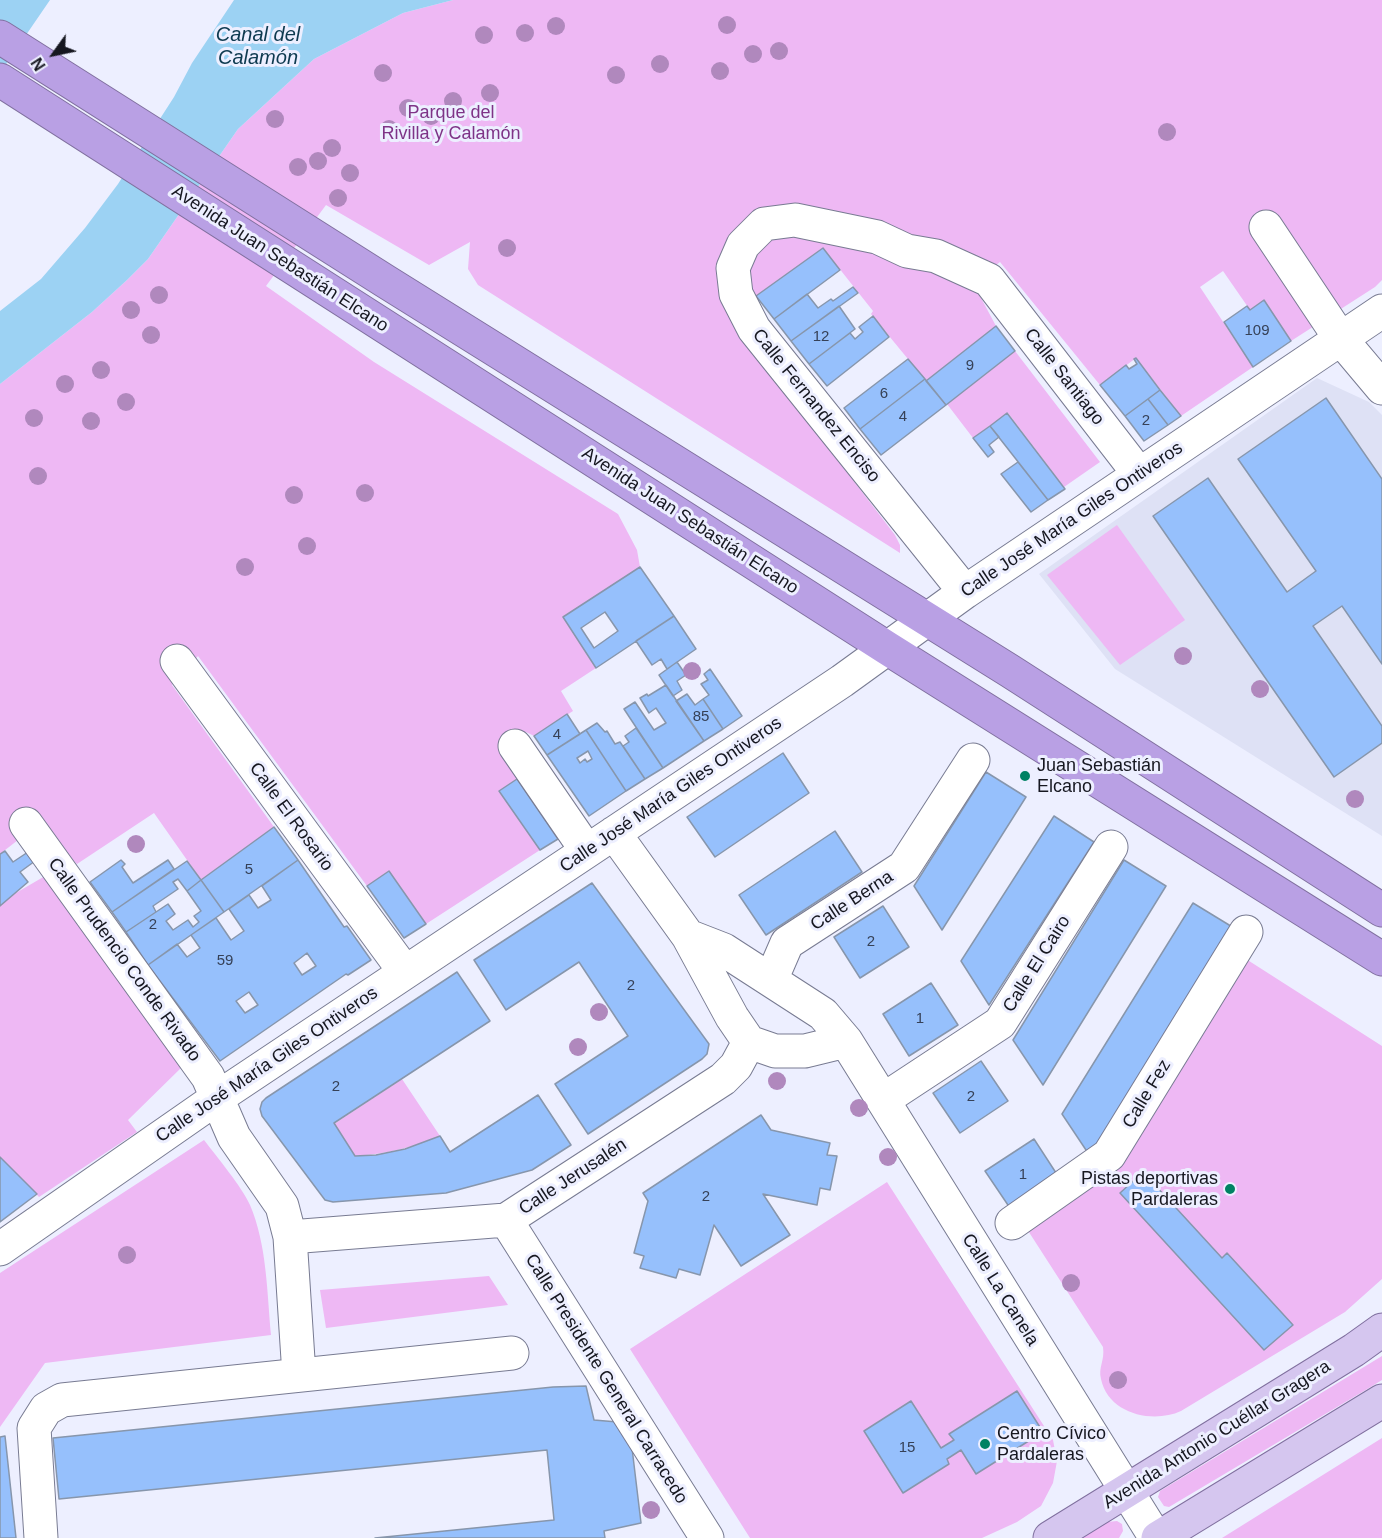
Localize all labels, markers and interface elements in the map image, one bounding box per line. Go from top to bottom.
water label: Canal del Calamón [216,23,300,70]
north arrow [24,24,84,84]
text: N [28,55,49,74]
park label: Parque del Rivilla y Calamón [381,102,521,144]
street label: Avenida Juan Sebastián Elcano [168,181,392,337]
house number: 109 [1244,322,1270,340]
street label: Calle Santiago [1019,324,1109,430]
street label: Calle Fernandez Enciso [747,325,885,487]
house number: 12 [813,328,829,346]
house number: 9 [966,357,974,375]
house number: 6 [880,385,888,403]
house number: 4 [899,408,907,426]
house number: 2 [1142,412,1150,430]
street label: Calle José María Giles Ontiveros [957,437,1187,603]
street label: Avenida Juan Sebastián Elcano [578,443,802,599]
house number: 85 [693,708,709,726]
street label: Calle José María Giles Ontiveros [556,712,786,878]
house number: 4 [553,726,561,744]
place label: Juan Sebastián Elcano [1037,755,1161,798]
street label: Calle El Rosario [244,758,338,876]
marker: Juan Sebastián Elcano [1018,769,1032,783]
street label: Calle Prudencio Conde Rivado [43,854,205,1066]
house number: 5 [245,861,253,879]
street label: Calle Berna [807,866,897,936]
street label: Calle El Cairo [999,912,1075,1016]
house number: 2 [149,916,157,934]
house number: 2 [867,933,875,951]
house number: 59 [217,952,233,970]
house number: 2 [627,977,635,995]
street label: Calle José María Giles Ontiveros [152,982,382,1148]
house number: 1 [916,1010,924,1028]
street label: Calle Fez [1118,1056,1176,1132]
house number: 2 [332,1078,340,1096]
house number: 2 [967,1088,975,1106]
street label: Calle Jerusalén [515,1134,631,1220]
house number: 1 [1019,1166,1027,1184]
place label: Pistas deportivas Pardaleras [1081,1168,1218,1210]
marker: Pistas deportivas Pardaleras [1223,1182,1237,1196]
house number: 2 [702,1188,710,1206]
street label: Calle La Canela [957,1230,1043,1350]
street label: Calle Presidente General Carracedo [520,1250,692,1508]
street label: Avenida Antonio Cuéllar Gragera [1099,1356,1335,1514]
place label: Centro Cívico Pardaleras [997,1423,1106,1466]
marker: Centro Cívico Pardaleras [978,1437,992,1451]
house number: 15 [899,1439,915,1457]

